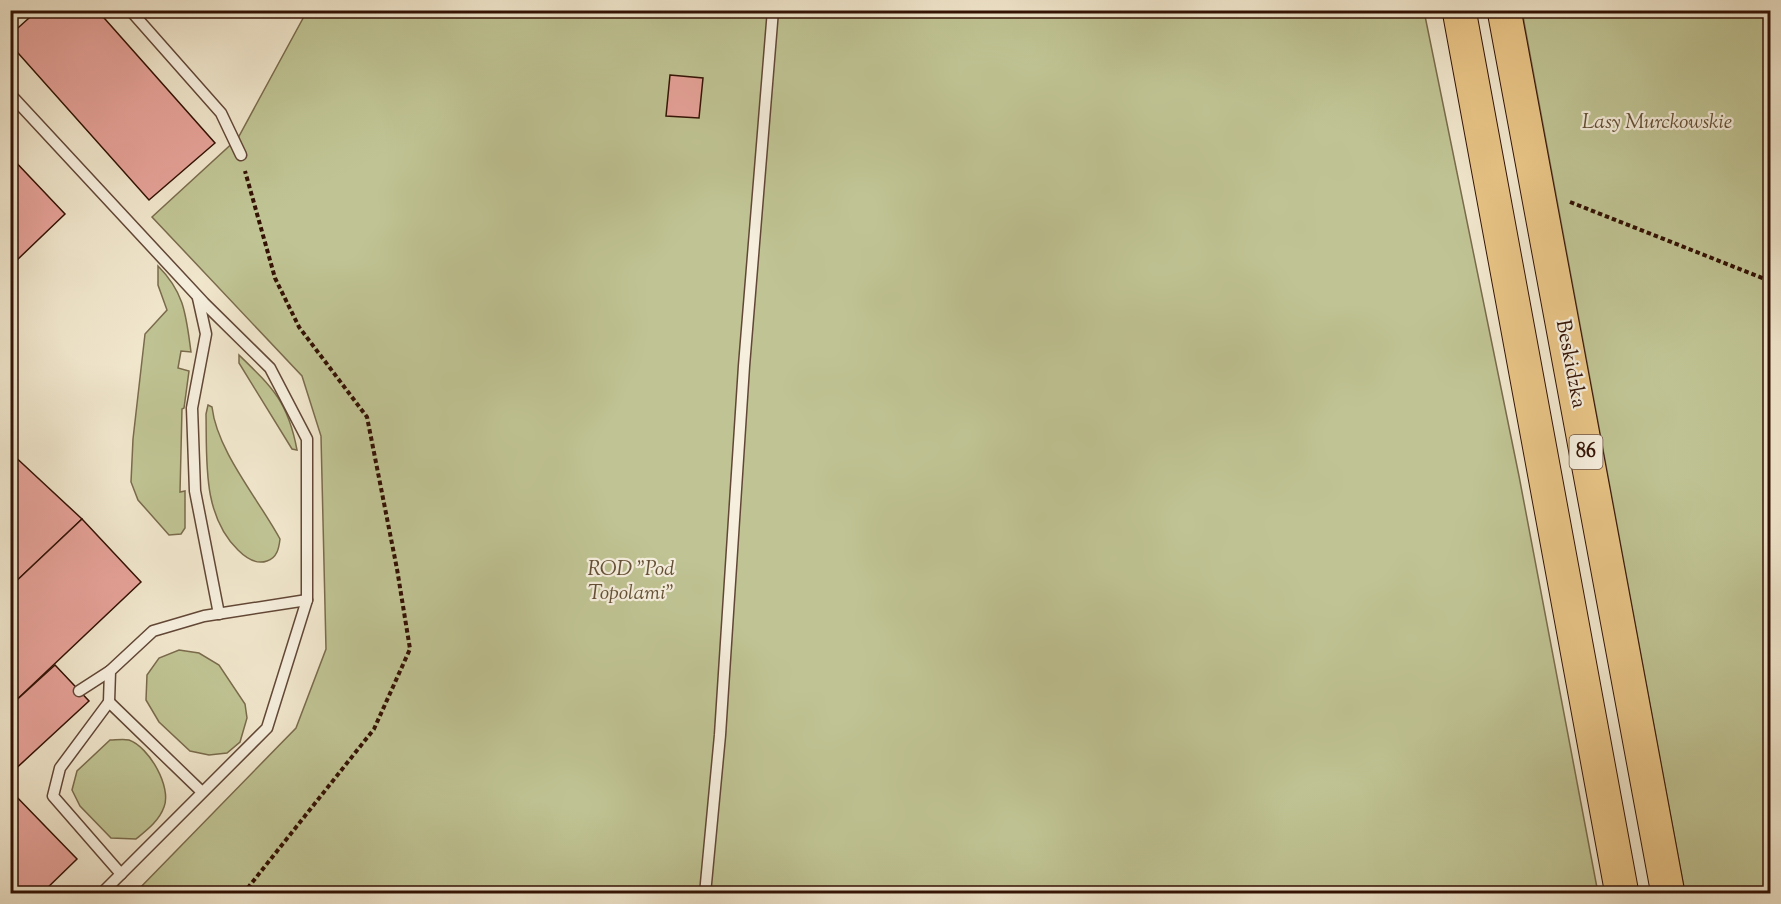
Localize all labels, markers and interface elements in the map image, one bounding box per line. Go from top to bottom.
park label: Lasy Murckowskie [1582,108,1732,138]
street label: Beskidzka [1547,317,1593,411]
road number: 86 [1570,435,1602,469]
park label: ROD "Pod Topolami" [587,555,675,609]

